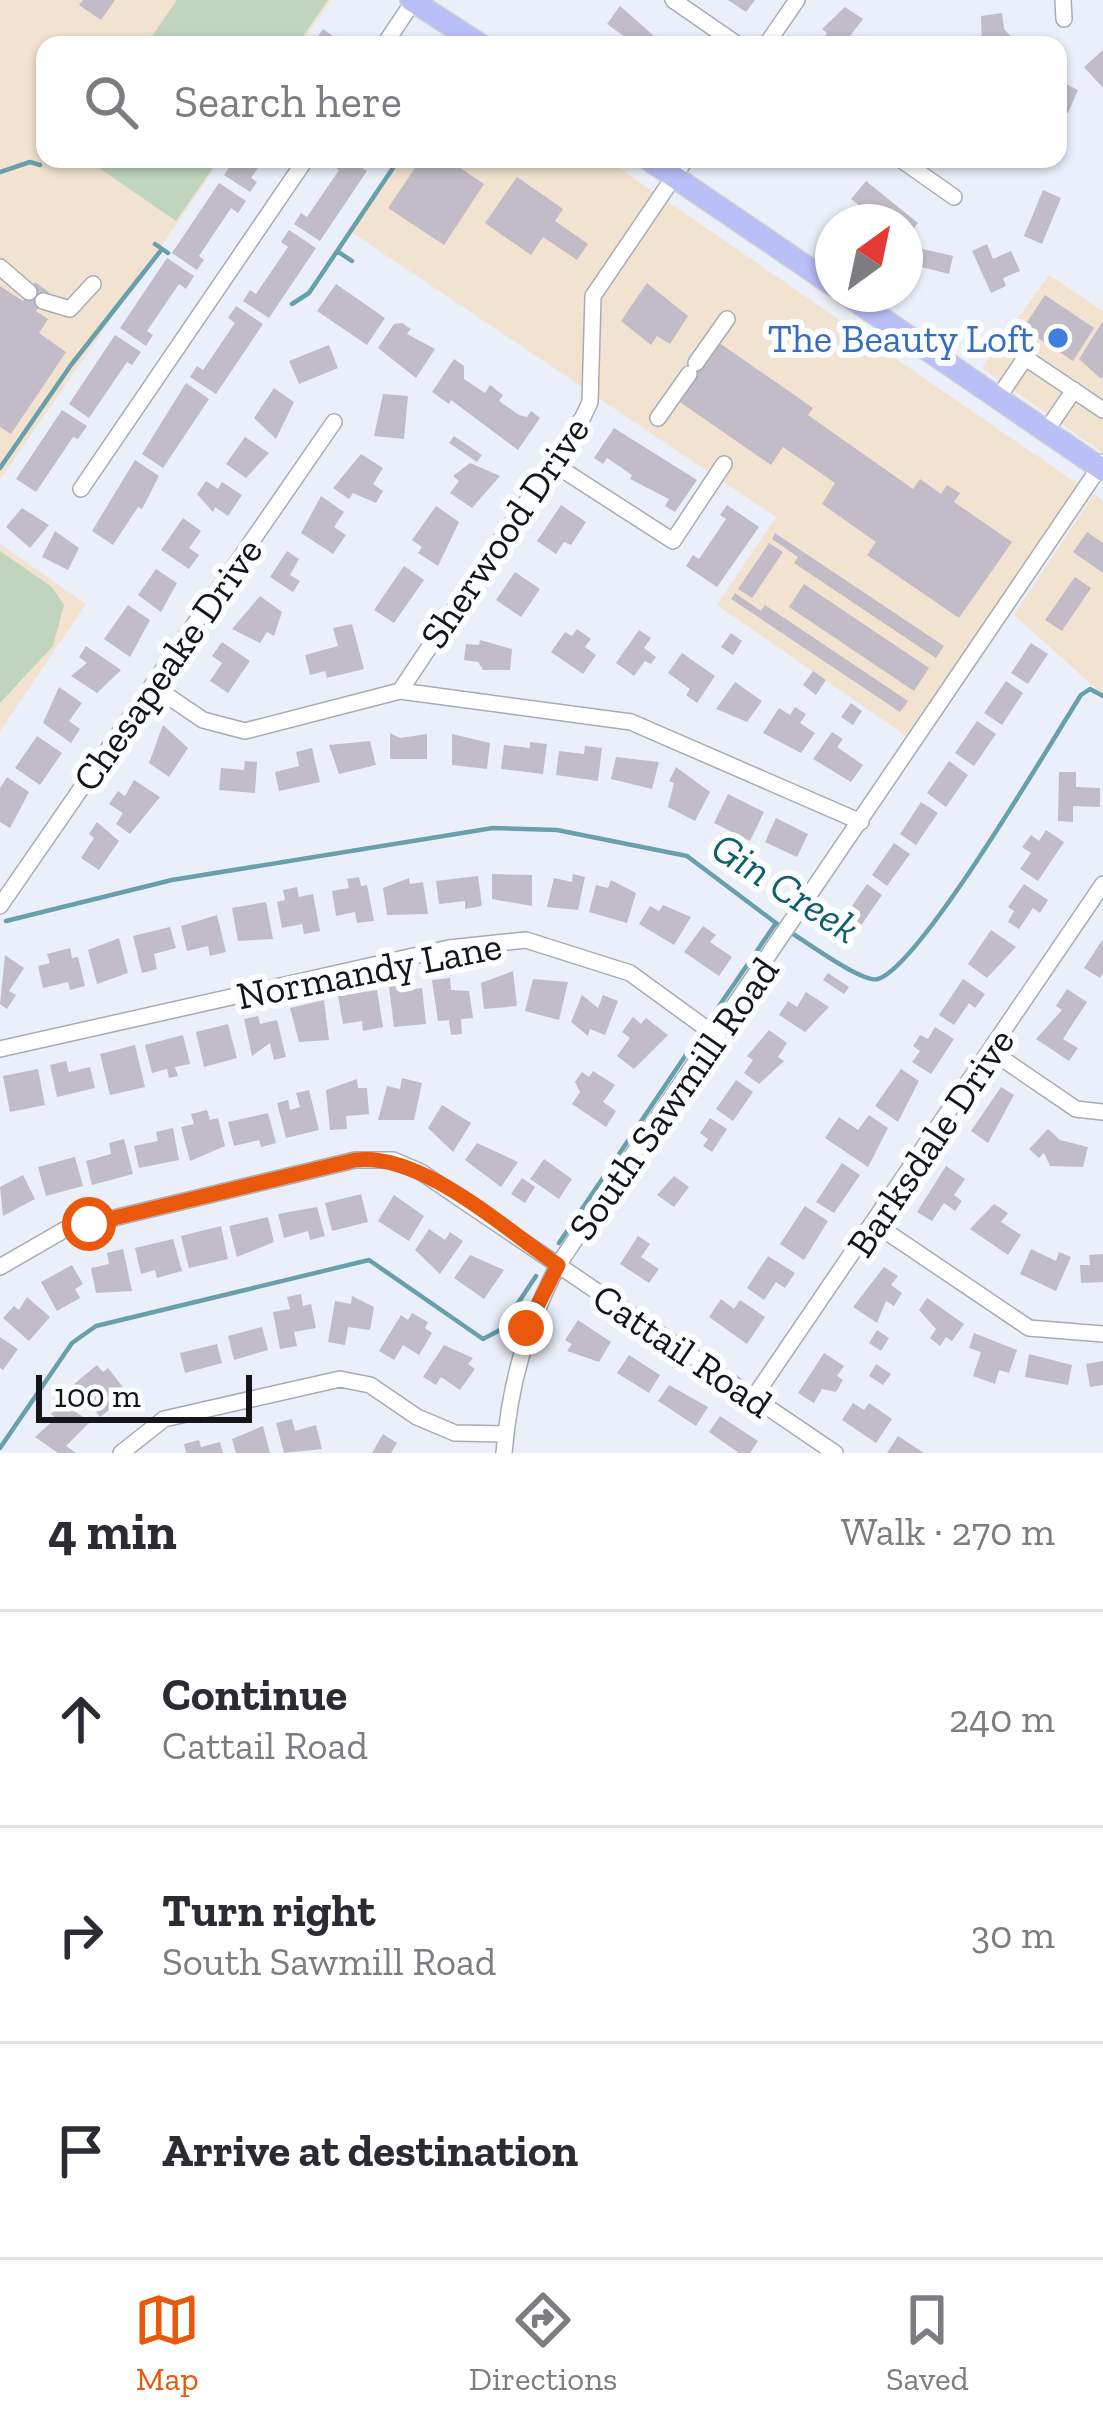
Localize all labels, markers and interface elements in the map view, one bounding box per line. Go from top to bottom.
search box [36,36,1067,168]
icon: search [78,69,144,135]
text: Search here [174,75,402,129]
north arrow [815,204,923,312]
place label: The Beauty Loft [768,315,1035,362]
marker: The Beauty Loft [1045,325,1071,351]
street label: Sherwood Drive [410,408,599,657]
street label: Chesapeake Drive [63,529,272,800]
water label: Gin Creek [702,821,869,954]
street label: Normandy Lane [233,922,506,1019]
street label: South Sawmill Road [558,948,789,1249]
street label: Barksdale Drive [837,1019,1024,1265]
route start [62,1197,116,1251]
street label: Cattail Road [584,1273,781,1427]
route end [499,1301,553,1355]
scale bar [36,1369,252,1422]
text: 100 m [54,1376,141,1415]
text: 4 min [48,1501,177,1562]
text: Walk · 270 m [841,1508,1055,1555]
text: Continue [162,1668,347,1722]
icon: ahead [48,1686,114,1752]
text: 240 m [949,1695,1055,1742]
text: Cattail Road [162,1722,368,1769]
text: Turn right [162,1884,375,1938]
icon: right [48,1902,114,1968]
text: 30 m [971,1911,1055,1958]
text: South Sawmill Road [162,1938,496,1985]
icon: arrive [48,2118,114,2184]
text: Arrive at destination [162,2124,578,2178]
tab: Map [134,2287,200,2398]
tab: Directions [469,2287,618,2398]
tab: Saved [886,2287,969,2398]

